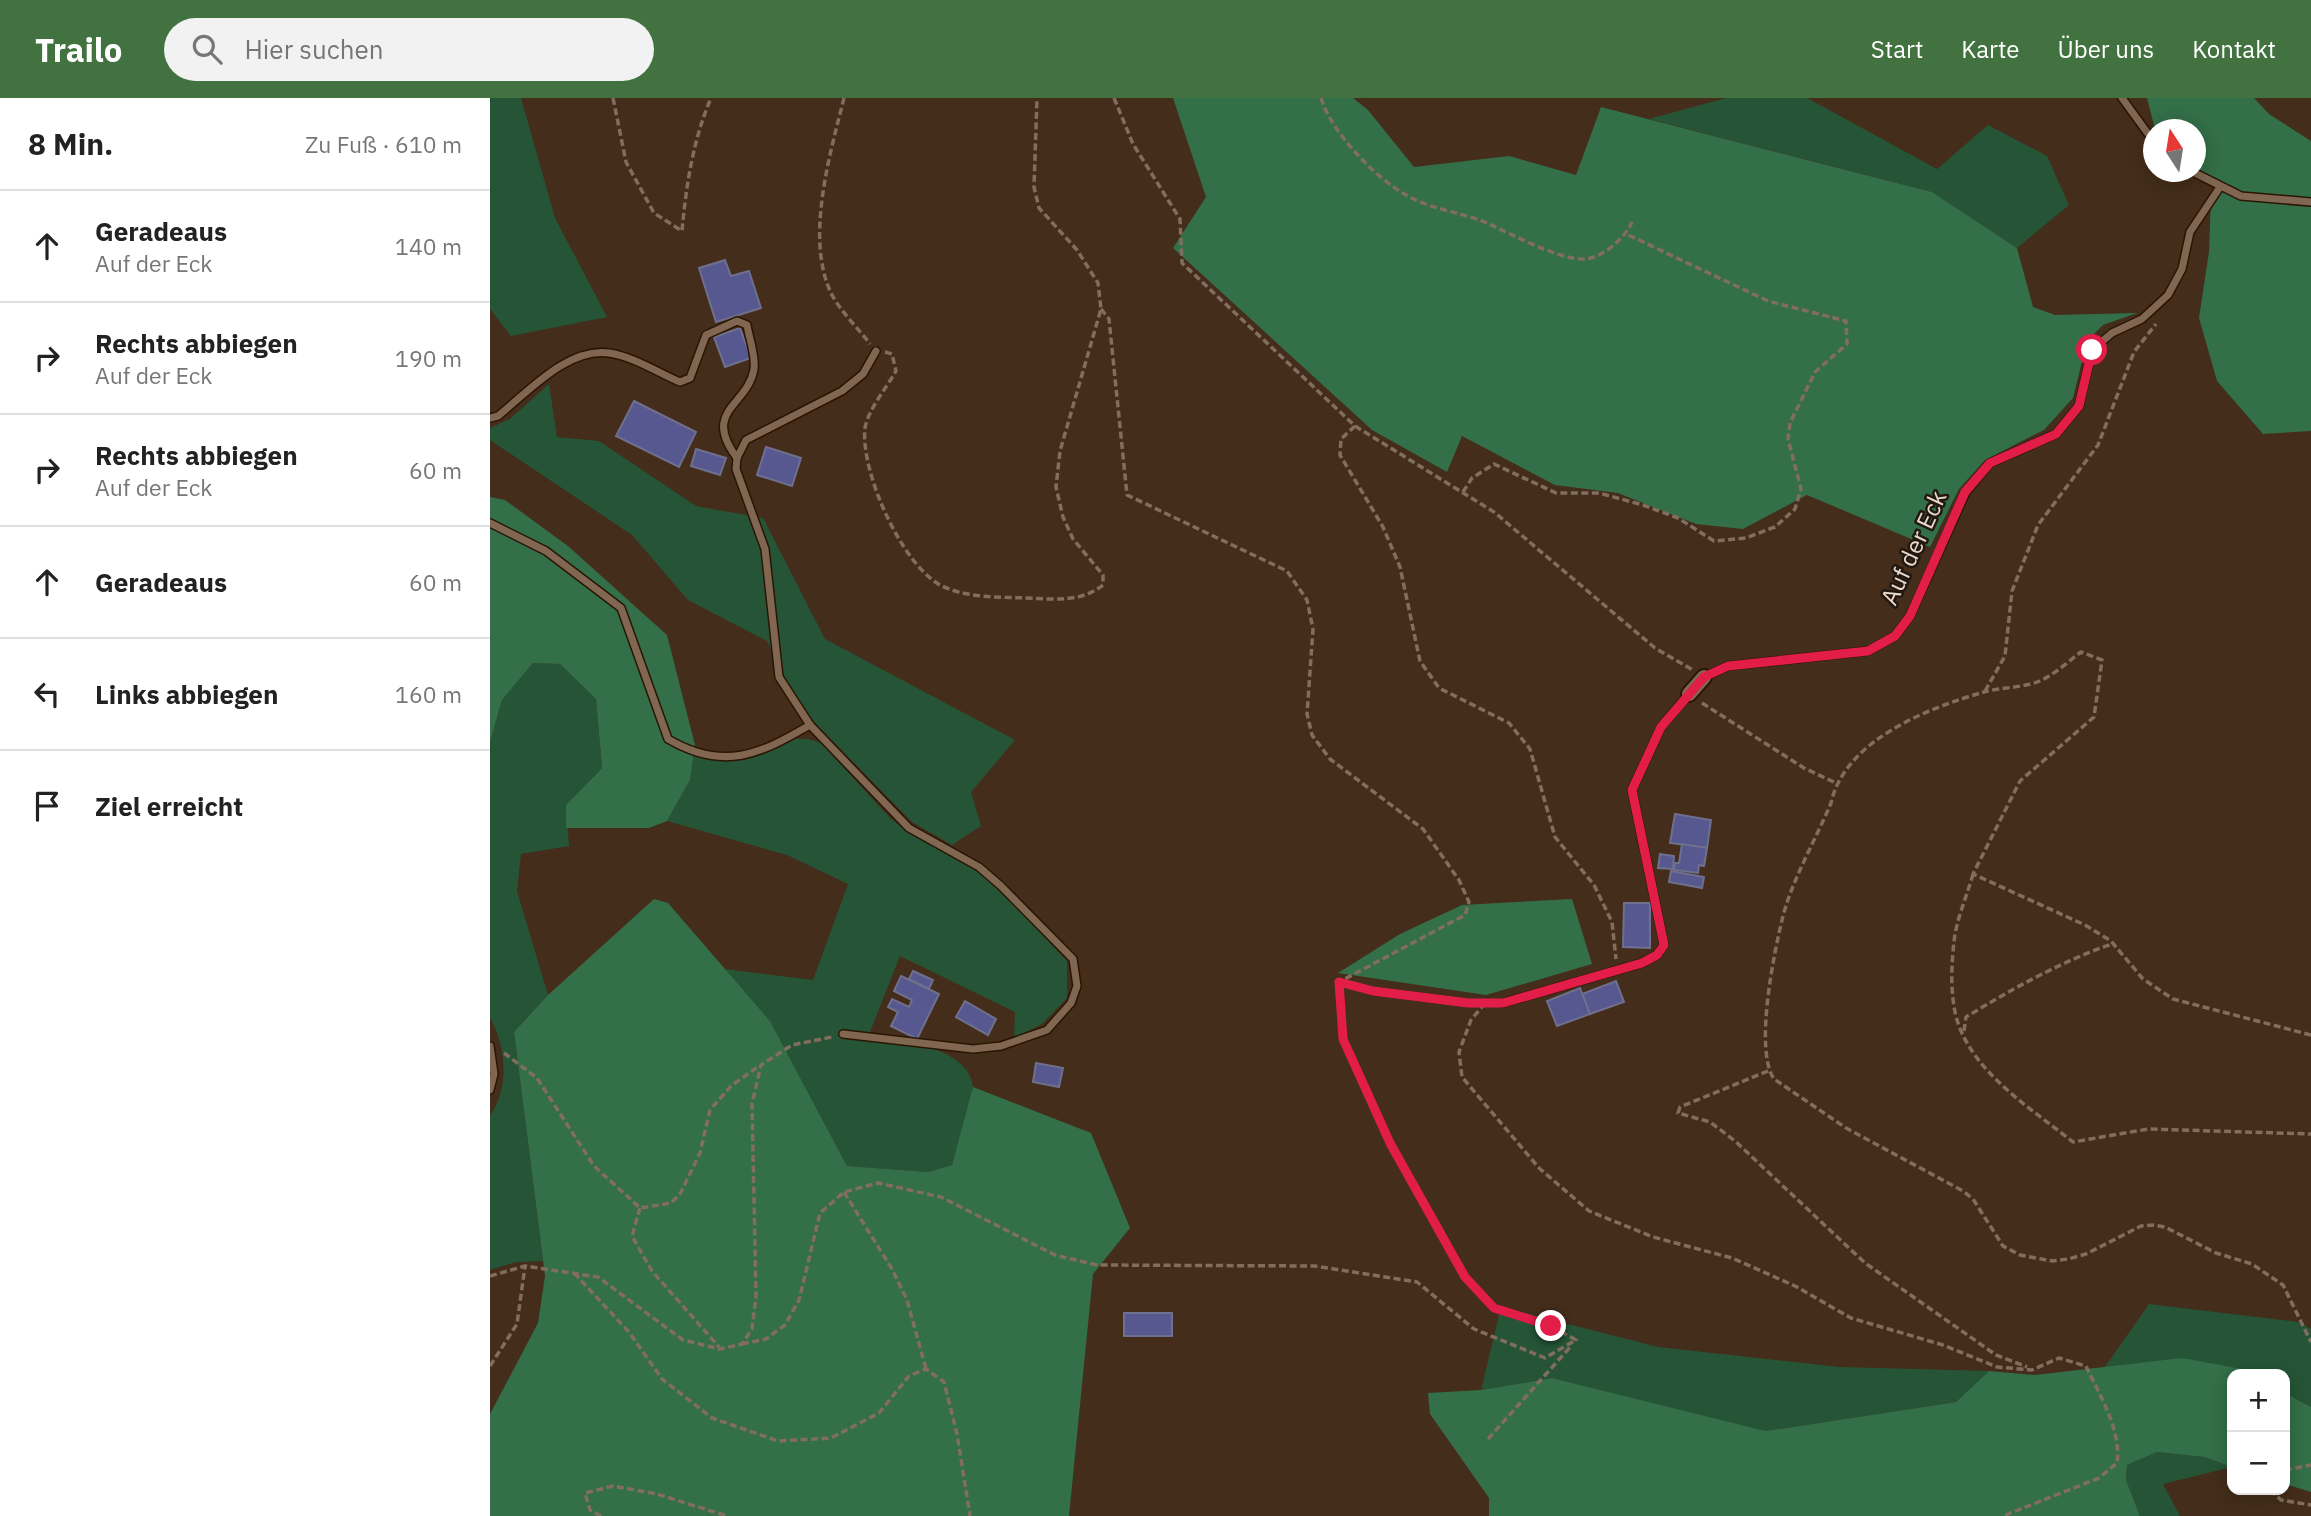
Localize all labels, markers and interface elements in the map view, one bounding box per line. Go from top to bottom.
search box [164,18,654,81]
text: Trailo [35,28,122,71]
icon: search [188,30,226,68]
text: Hier suchen [244,32,384,66]
text: Start [1871,33,1923,65]
text: Karte [1961,33,2019,65]
text: Über uns [2057,33,2154,65]
text: Kontakt [2192,33,2276,65]
north arrow [2143,119,2206,182]
text: 8 Min. [28,124,113,163]
text: Zu Fuß · 610 m [305,129,462,159]
text: Geradeaus [95,214,227,248]
icon: ahead [28,227,66,265]
text: 140 m [395,231,462,261]
text: Auf der Eck [95,248,212,278]
text: Rechts abbiegen [95,326,298,360]
route start [2076,334,2107,365]
icon: right [28,339,66,377]
text: 190 m [395,343,462,373]
text: Auf der Eck [95,360,212,390]
text: Rechts abbiegen [95,438,298,472]
icon: right [28,451,66,489]
text: 60 m [409,455,462,485]
text: Auf der Eck [95,472,212,502]
street label: Auf der Eck [1873,485,1954,610]
icon: ahead [28,563,66,601]
text: Geradeaus [95,565,227,599]
text: 60 m [409,567,462,597]
icon: left [28,675,66,713]
text: Links abbiegen [95,677,278,711]
text: 160 m [395,679,462,709]
icon: arrive [28,787,66,825]
text: Ziel erreicht [95,789,243,823]
route end [1535,1310,1566,1341]
map controls [2227,1369,2290,1495]
button: + [2227,1369,2290,1432]
button: − [2227,1432,2290,1495]

